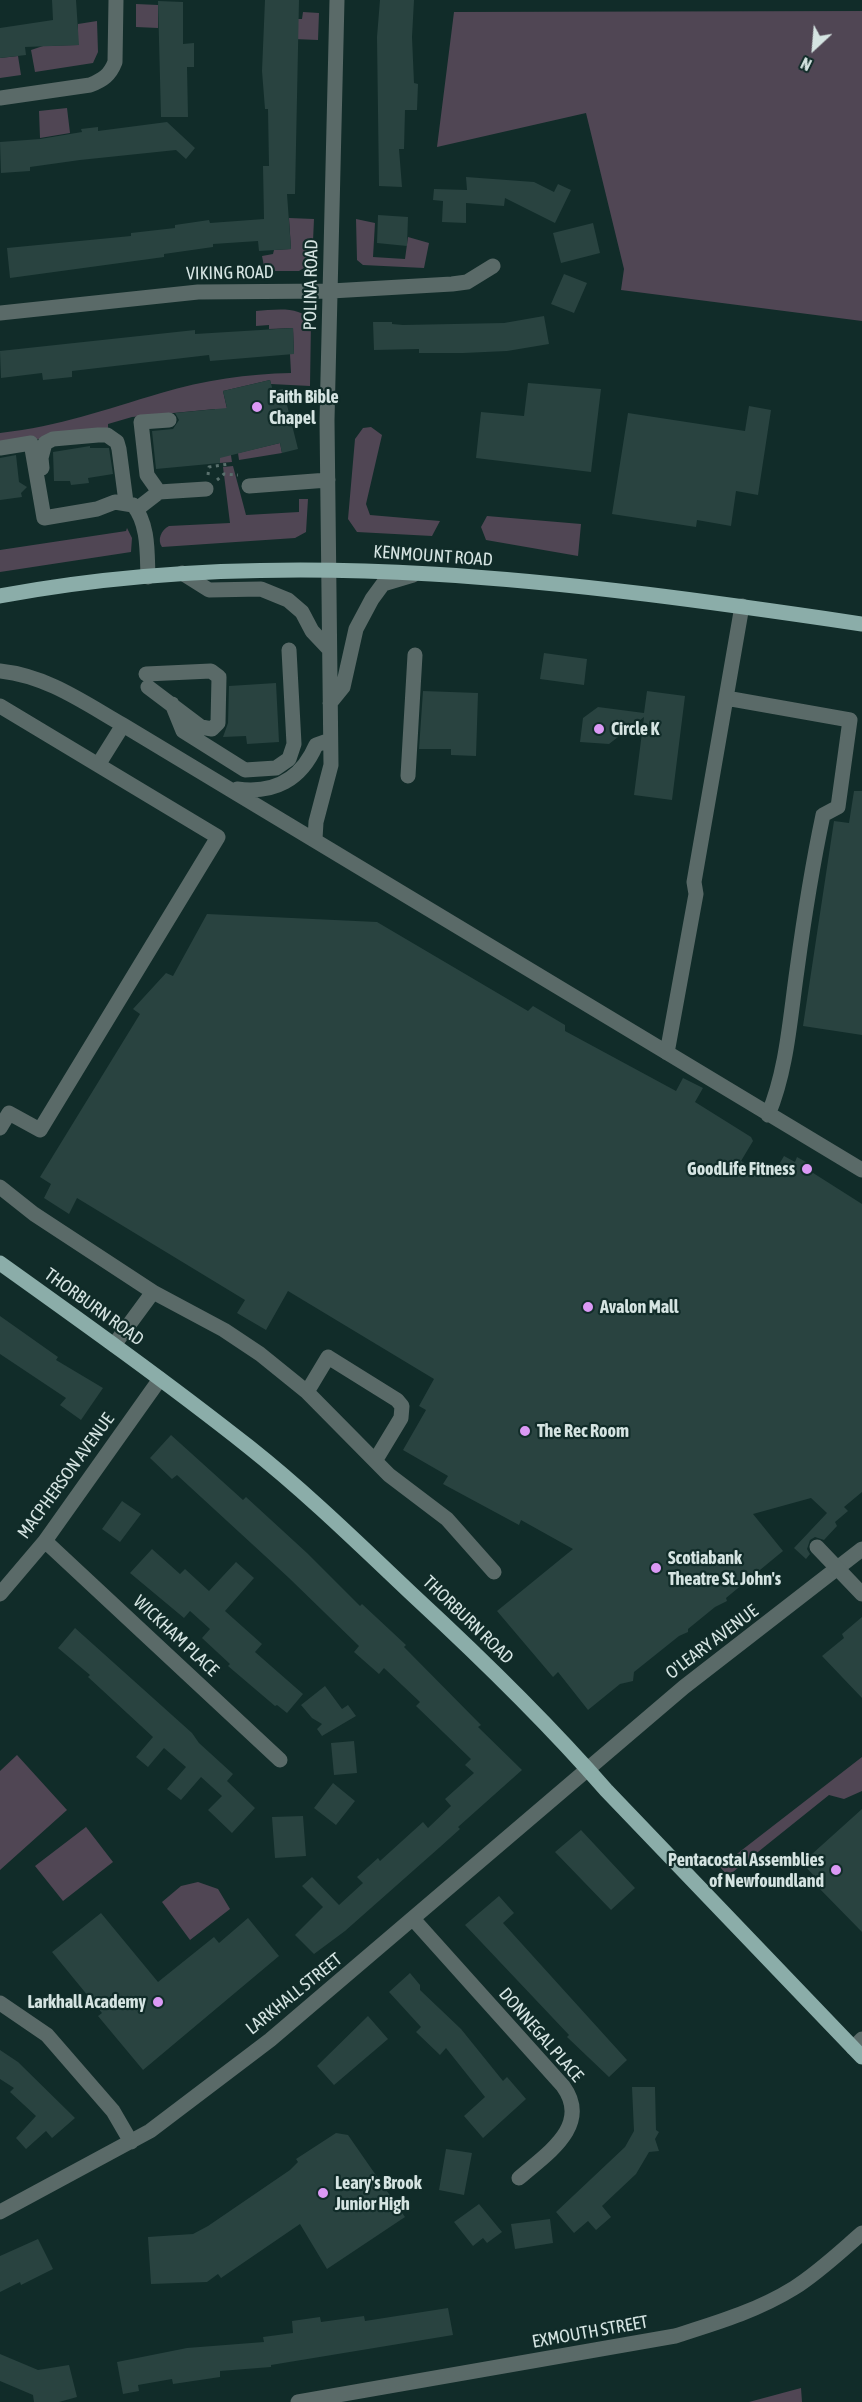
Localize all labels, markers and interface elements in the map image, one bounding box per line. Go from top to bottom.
north arrow [784,18,844,78]
text: N [798,54,814,74]
street label: POLINA ROAD [299,239,323,331]
street label: VIKING ROAD [186,261,274,285]
place label: Faith Bible Chapel [269,386,339,428]
marker: Faith Bible Chapel [250,400,264,414]
street label: KENMOUNT ROAD [373,541,493,571]
place label: Circle K [611,718,659,740]
marker: Circle K [592,722,606,736]
place label: GoodLife Fitness [687,1158,795,1180]
marker: GoodLife Fitness [800,1162,814,1176]
street label: THORBURN ROAD [40,1264,148,1350]
place label: Avalon Mall [600,1296,679,1318]
marker: Avalon Mall [581,1300,595,1314]
street label: MACPHERSON AVENUE [13,1409,119,1543]
place label: The Rec Room [537,1420,629,1442]
marker: The Rec Room [518,1424,532,1438]
place label: Scotiabank Theatre St. John's [668,1547,781,1590]
marker: Scotiabank Theatre St. John's [649,1561,663,1575]
street label: THORBURN ROAD [418,1571,518,1669]
street label: WICKHAM PLACE [129,1591,223,1681]
street label: O'LEARY AVENUE [662,1600,762,1684]
place label: Pentacostal Assemblies of Newfoundland [668,1849,824,1892]
marker: Pentacostal Assemblies of Newfoundland [829,1863,843,1877]
street label: LARKHALL STREET [242,1949,346,2039]
street label: DONNEGAL PLACE [494,1984,588,2086]
place label: Larkhall Academy [27,1991,146,2013]
marker: Larkhall Academy [151,1995,165,2009]
place label: Leary's Brook Junior High [335,2172,422,2214]
marker: Leary's Brook Junior High [316,2186,330,2200]
street label: EXMOUTH STREET [530,2311,650,2353]

